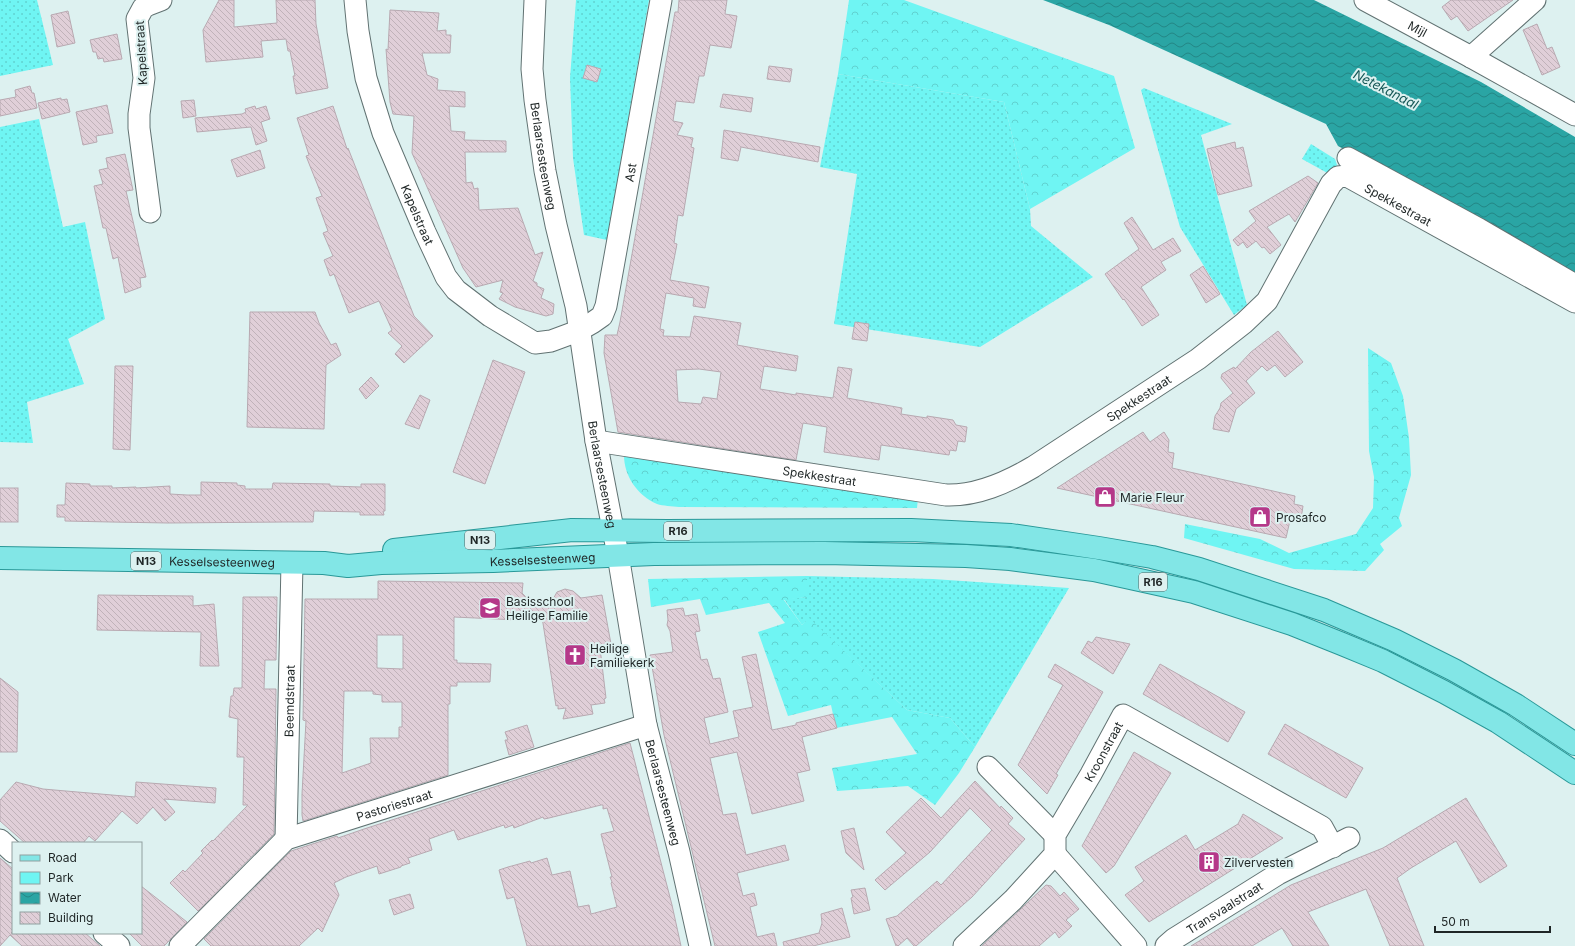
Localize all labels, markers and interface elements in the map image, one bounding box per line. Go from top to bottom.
street label: Mijl [1406,17,1430,40]
street label: Kapelstraat [132,20,150,85]
water label: Netekanaal [1351,66,1422,113]
street label: Berlaarsesteenweg [528,101,560,211]
street label: Ast [621,162,639,183]
street label: Spekkestraat [1362,180,1434,229]
street label: Kapelstraat [398,182,437,247]
street label: Spekkestraat [1103,371,1174,424]
street label: Berlaarsesteenweg [586,420,620,529]
street label: Spekkestraat [782,462,857,489]
shop icon: Marie Fleur [1092,484,1118,510]
place label: Marie Fleur [1120,490,1185,505]
shop icon: Prosafco [1247,504,1273,530]
place label: Prosafco [1276,510,1326,525]
road number: R16 [664,522,692,540]
road number: N13 [465,531,495,549]
street label: Kesselsesteenweg [489,549,596,569]
road number: N13 [131,552,161,570]
street label: Kesselsesteenweg [169,553,275,570]
road number: R16 [1139,573,1167,591]
place label: Basisschool Heilige Familie [506,594,588,623]
school or university icon: Basisschool Heilige Familie [477,595,503,621]
place label: Heilige Familiekerk [590,641,655,670]
church icon: Heilige Familiekerk [562,642,588,668]
street label: Beemdstraat [281,665,297,737]
street label: Kroonstraat [1081,719,1126,784]
street label: Berlaarsesteenweg [643,738,684,847]
street label: Pastoriestraat [354,786,434,824]
legend [12,842,142,934]
building icon: Zilvervesten [1196,849,1222,875]
text: Road [48,850,77,865]
place label: Zilvervesten [1224,855,1293,870]
text: Park [48,870,74,885]
street label: Transvaalstraat [1183,878,1265,937]
text: Water [48,890,82,905]
scale bar [1435,908,1550,934]
text: Building [48,910,93,925]
text: 50 m [1441,914,1470,929]

